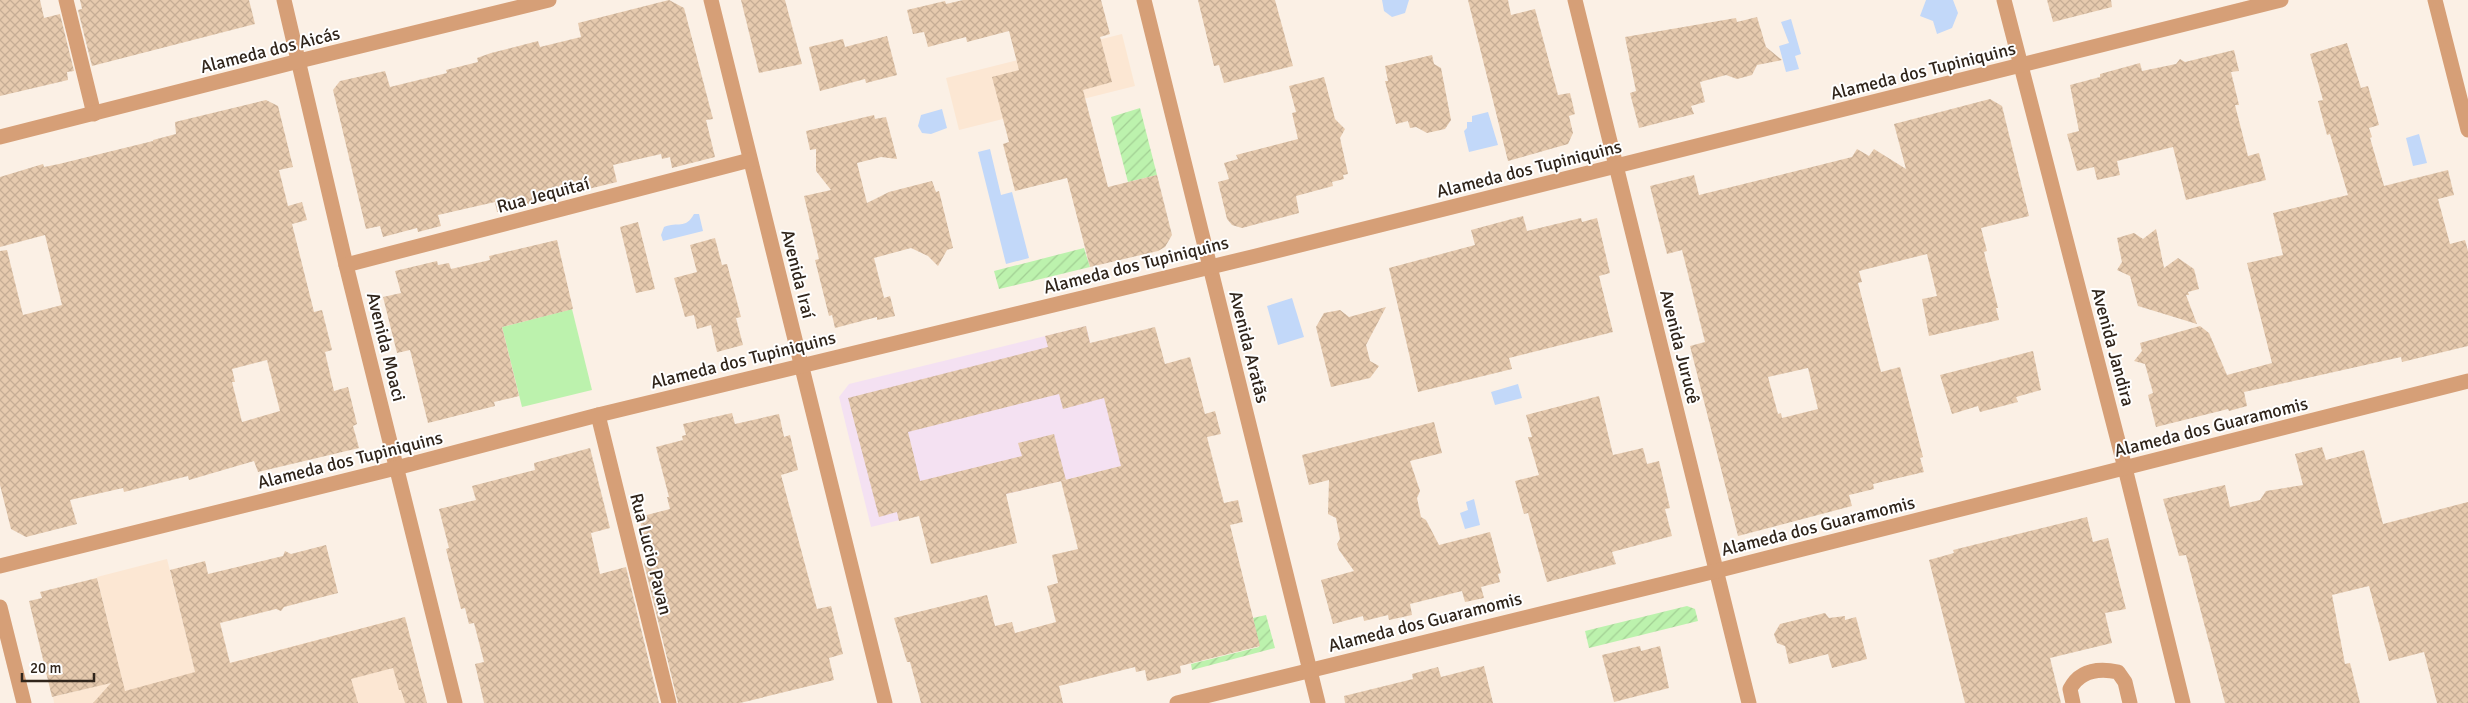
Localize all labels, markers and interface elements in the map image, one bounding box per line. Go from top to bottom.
street label: Alameda dos Aicás [198,22,342,78]
street label: Alameda dos Tupiniquins [1828,37,2018,105]
street label: Alameda dos Tupiniquins [1434,135,1624,203]
street label: Rua Jequitaí [494,172,592,218]
street label: Avenida Iraí [776,227,820,321]
street label: Alameda dos Tupiniquins [1041,231,1231,299]
street label: Avenida Jandira [2087,285,2139,409]
street label: Avenida Jurucê [1655,288,1705,406]
street label: Avenida Aratãs [1224,289,1274,405]
street label: Avenida Moaci [362,290,410,404]
street label: Alameda dos Tupiniquins [648,326,838,394]
street label: Alameda dos Guaramomis [2112,392,2310,462]
street label: Alameda dos Tupiniquins [255,426,445,494]
street label: Rua Lucio Pavan [625,491,677,617]
street label: Alameda dos Guaramomis [1719,491,1917,561]
street label: Alameda dos Guaramomis [1326,587,1524,657]
scale bar [22,650,95,682]
text: 20 m [30,659,61,677]

